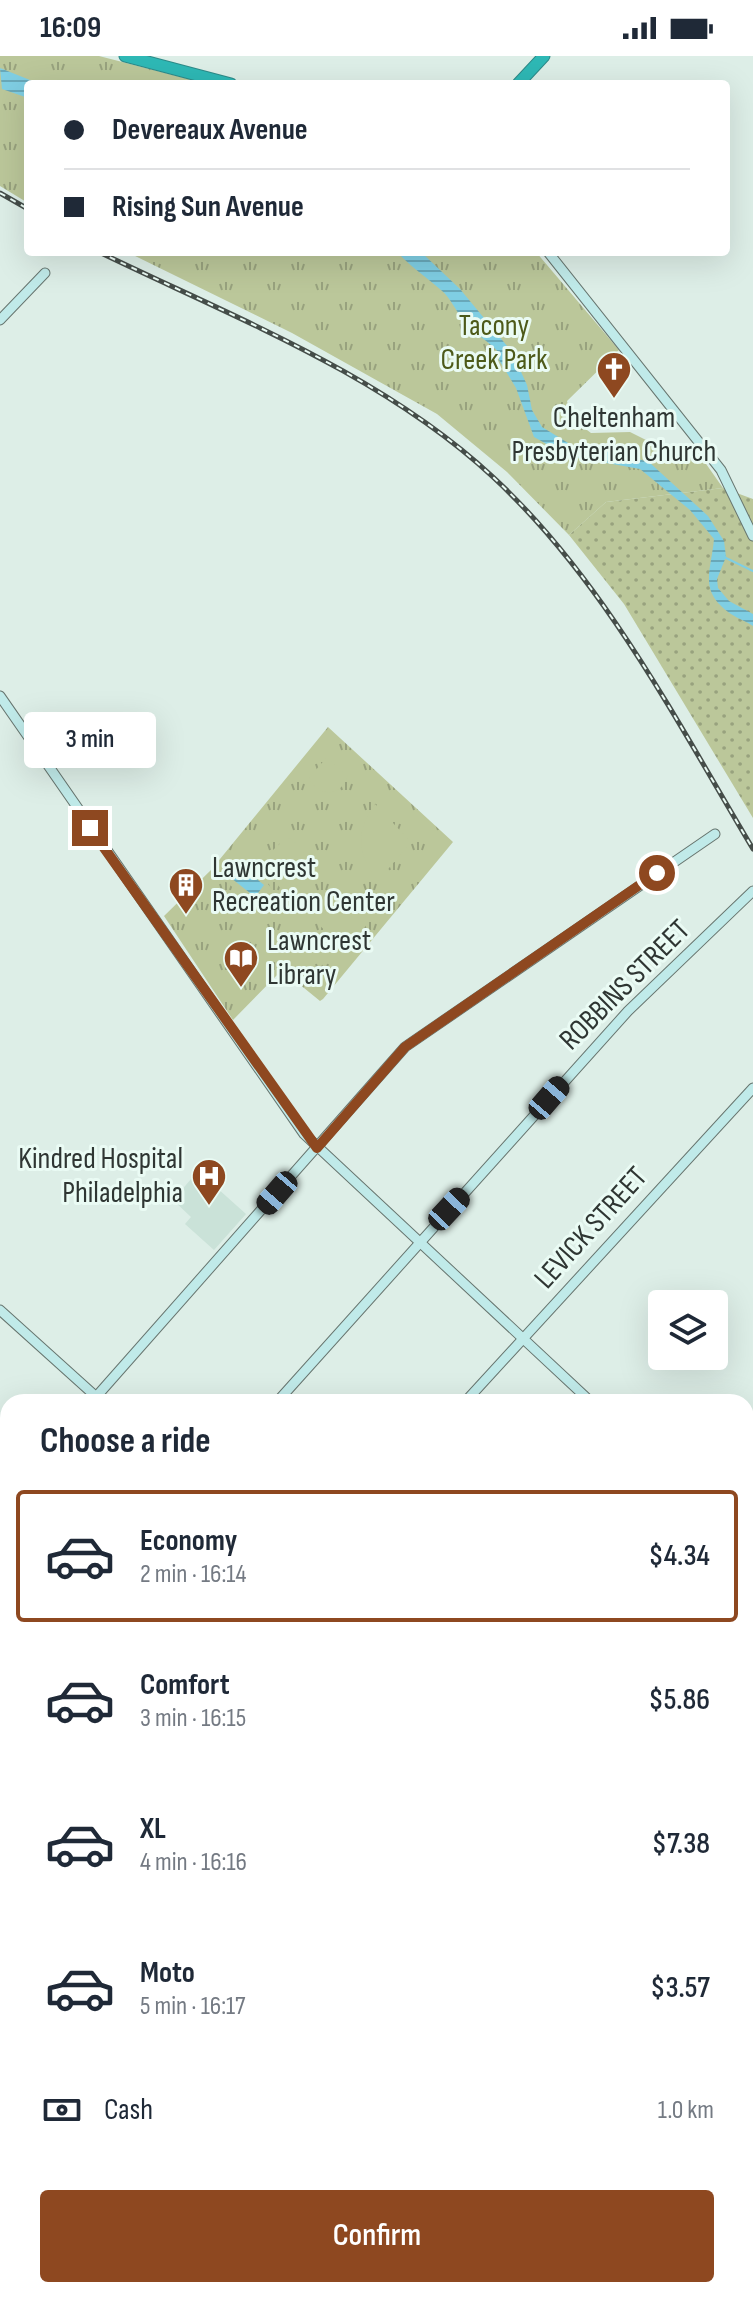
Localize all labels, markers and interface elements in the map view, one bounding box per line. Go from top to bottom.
text: 16:09 [40,10,101,46]
text: Devereaux Avenue [112,112,308,148]
text: Rising Sun Avenue [112,189,304,225]
park label: Tacony Creek Park [441,308,548,378]
church icon: Cheltenham Presbyterian Church [595,350,633,400]
place label: Cheltenham Presbyterian Church [512,400,716,470]
callout: 3 min [24,712,156,768]
text: 3 min [66,724,114,755]
route end [72,810,108,846]
place label: Lawncrest Recreation Center [212,850,395,920]
route start [639,855,675,891]
building icon: Lawncrest Recreation Center [167,866,205,916]
street label: ROBBINS STREET [552,912,698,1058]
place label: Lawncrest Library [267,923,371,993]
library icon: Lawncrest Library [222,939,260,989]
car [524,1072,574,1124]
place label: Kindred Hospital Philadelphia [18,1141,183,1211]
hospital icon: Kindred Hospital Philadelphia [190,1157,228,1207]
street label: LEVICK STREET [527,1160,655,1296]
car [252,1167,302,1219]
car [424,1183,474,1235]
map controls [648,1290,728,1370]
button: layers [648,1290,728,1370]
text: Choose a ride [40,1420,211,1463]
icon: car [44,1520,116,1592]
text: Economy [140,1523,237,1559]
text: $4.34 [649,1538,710,1574]
text: 2 min · 16:14 [140,1559,246,1590]
icon: car [44,1664,116,1736]
text: Comfort [140,1667,230,1703]
text: $5.86 [648,1682,710,1718]
text: 3 min · 16:15 [140,1703,246,1734]
icon: car [44,1808,116,1880]
text: XL [140,1811,166,1847]
text: $7.38 [652,1826,710,1862]
text: 4 min · 16:16 [140,1847,247,1878]
icon: car [44,1952,116,2024]
text: Moto [140,1955,195,1991]
text: $3.57 [650,1970,710,2006]
text: 5 min · 16:17 [140,1991,246,2022]
icon: cash [40,2088,84,2132]
text: Cash [104,2092,153,2128]
text: 1.0 km [658,2095,714,2126]
button: Confirm [40,2190,714,2282]

